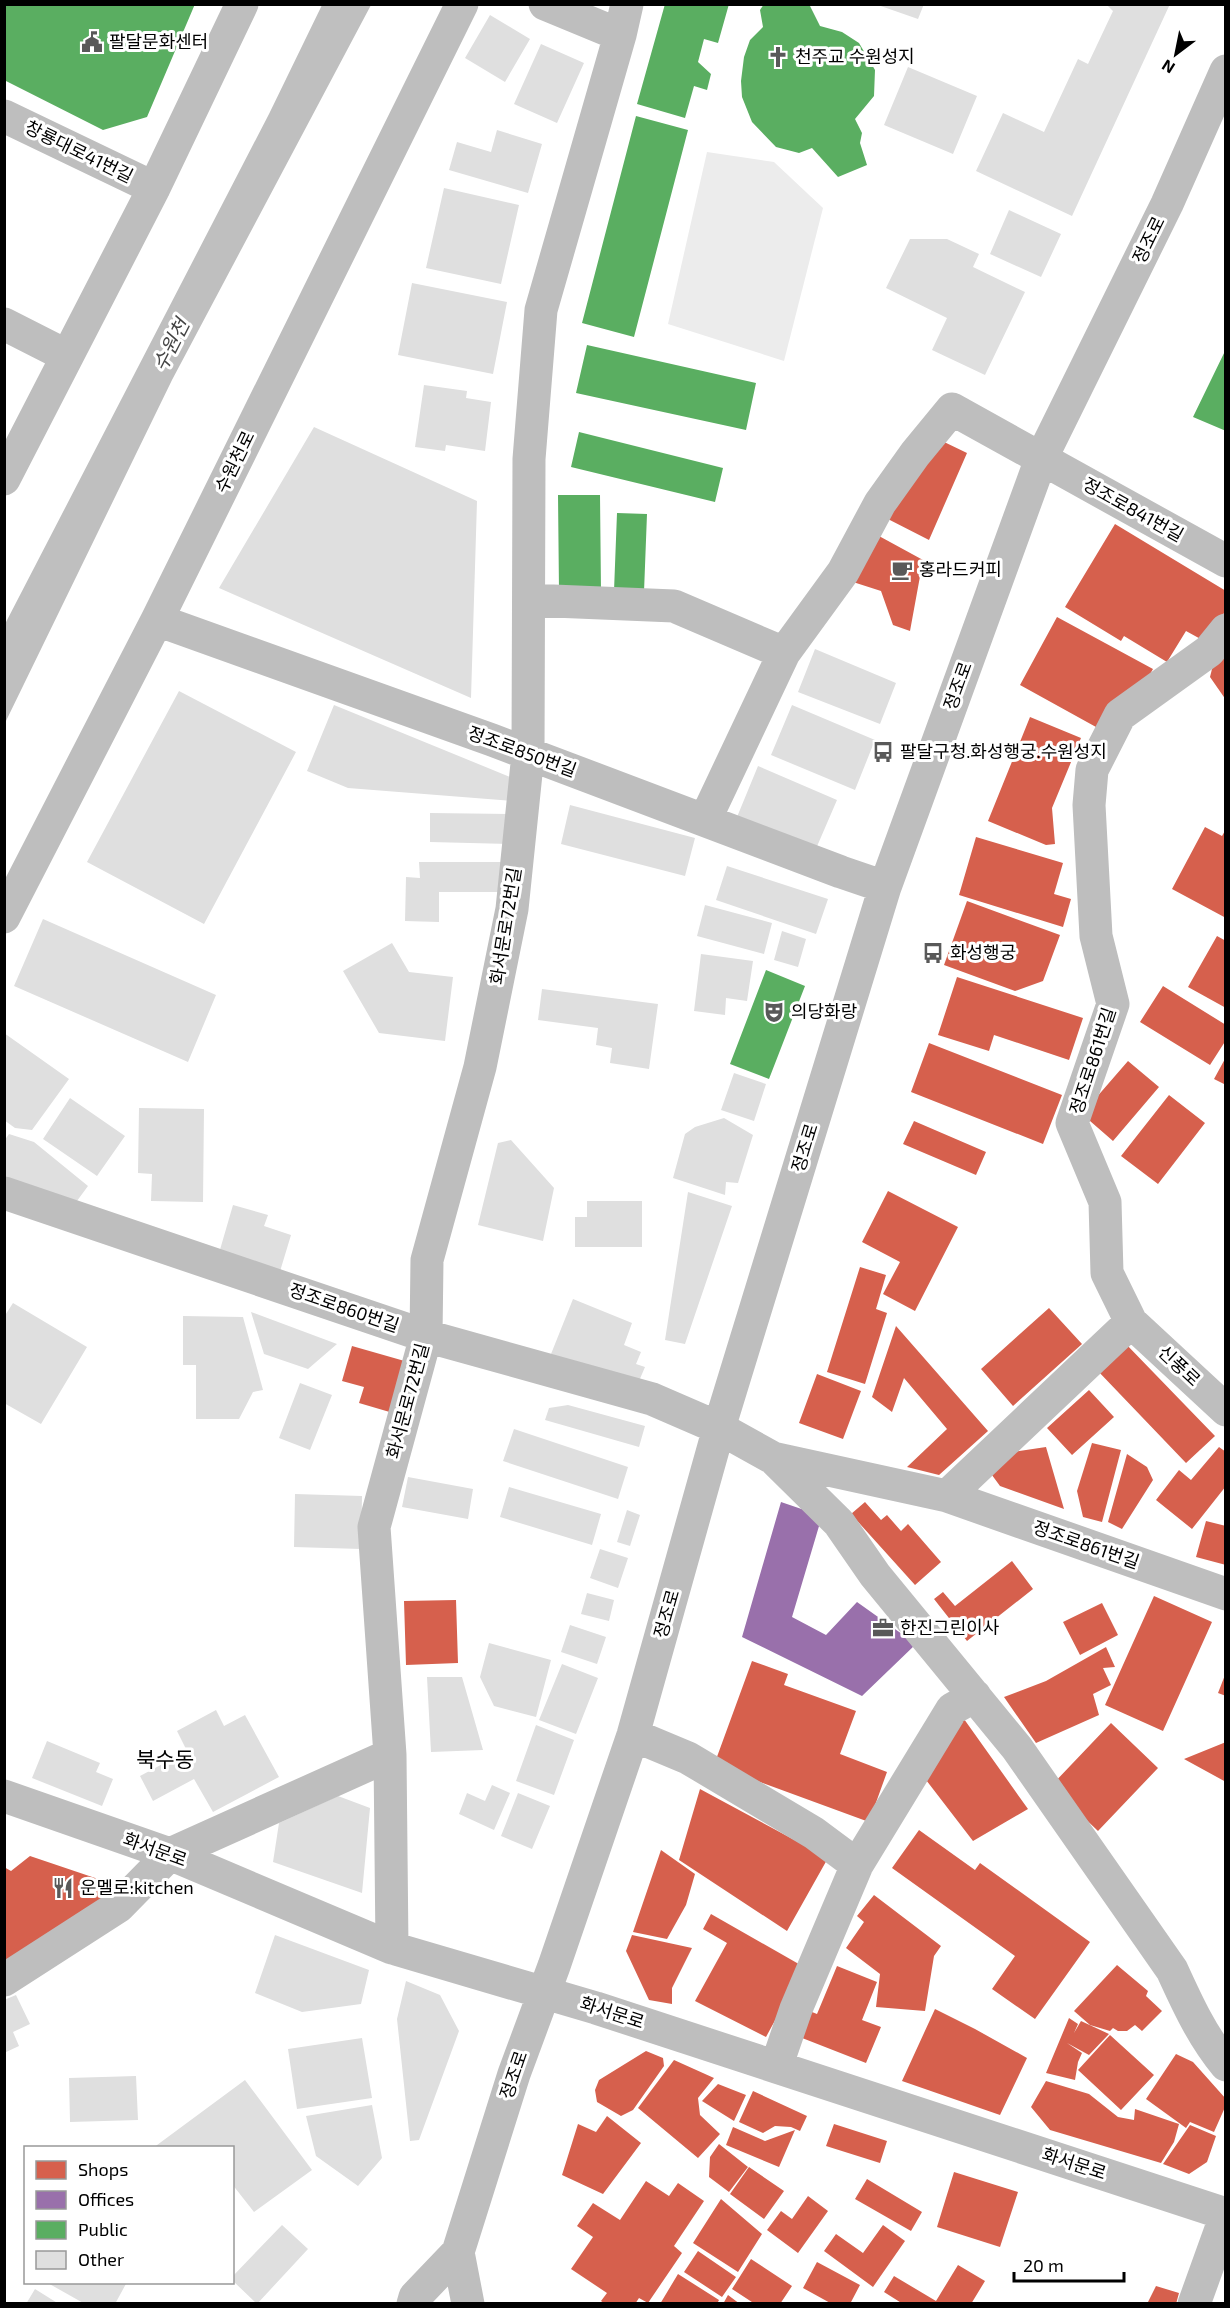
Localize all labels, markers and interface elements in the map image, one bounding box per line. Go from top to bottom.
north arrow [1146,24,1206,84]
public building icon: 팔달문화센터 [80,30,104,54]
place label: 팔달문화센터 [109,30,208,52]
church icon: 천주교 수원성지 [766,45,790,69]
place label: 천주교 수원성지 [795,45,915,67]
text: N [1158,56,1178,78]
street label: 창룡대로41번길 [22,115,137,187]
street label: 정조로 [1127,212,1169,267]
water label: 수원천 [147,312,195,375]
street label: 수원천로 [210,427,259,496]
street label: 정조로841번길 [1079,472,1188,546]
cafe icon: 홍라드커피 [890,558,914,582]
place label: 홍라드커피 [919,558,1002,580]
street label: 정조로 [938,659,976,713]
street label: 정조로850번길 [465,721,580,781]
bus stop icon: 팔달구청.화성행궁.수원성지 [871,740,895,764]
place label: 팔달구청.화성행궁.수원성지 [900,740,1107,762]
street label: 화서문로72번길 [485,866,525,986]
bus stop icon: 화성행궁 [921,941,945,965]
place label: 화성행궁 [950,941,1016,963]
theatre icon: 의당화랑 [762,1000,786,1024]
place label: 의당화랑 [791,1000,857,1022]
street label: 정조로861번길 [1064,1004,1120,1117]
street label: 정조로 [786,1121,822,1175]
street label: 정조로860번길 [286,1278,402,1336]
street label: 신풍로 [1154,1340,1205,1390]
street label: 화서문로72번길 [381,1341,433,1461]
street label: 정조로861번길 [1030,1516,1142,1573]
street label: 정조로 [649,1587,683,1641]
office icon: 한진그린이사 [871,1616,895,1640]
place label: 한진그린이사 [900,1616,1000,1638]
district label: 북수동 [136,1746,194,1771]
street label: 화서문로 [120,1827,190,1871]
restaurant icon: 운멜로:kitchen [51,1876,75,1900]
place label: 운멜로:kitchen [80,1876,194,1898]
street label: 화서문로 [577,1991,647,2033]
street label: 정조로 [495,2048,532,2102]
street label: 화서문로 [1039,2142,1109,2184]
legend [24,2146,234,2284]
text: Shops [78,2158,128,2180]
text: Offices [78,2188,134,2210]
text: Public [78,2218,128,2240]
scale bar [1014,2245,1124,2283]
text: Other [78,2248,124,2270]
text: 20 m [1023,2254,1064,2276]

